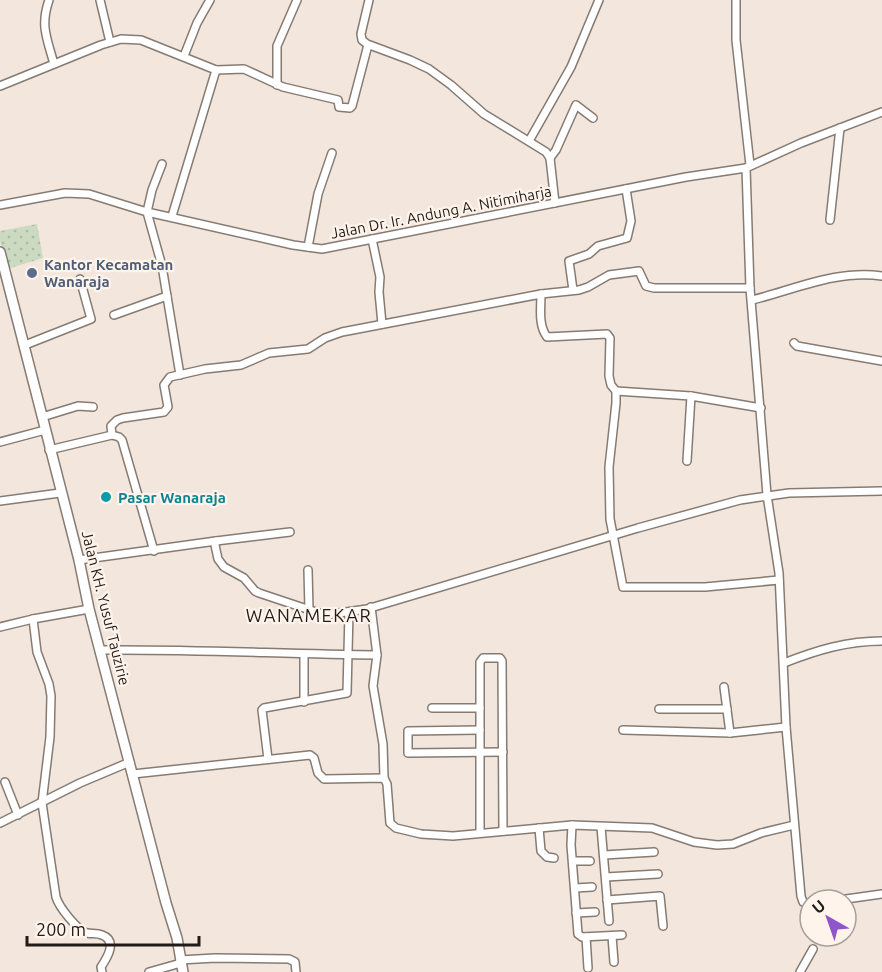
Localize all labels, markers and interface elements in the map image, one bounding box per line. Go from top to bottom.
street label: Jalan Dr. Ir. Andung A. Nitimiharja [329,182,553,242]
place label: Kantor Kecamatan Wanaraja [44,256,173,290]
marker: Kantor Kecamatan Wanaraja [25,266,39,280]
place label: Pasar Wanaraja [118,489,226,506]
marker: Pasar Wanaraja [99,490,113,504]
street label: Jalan KH. Yusuf Tauzirie [79,529,133,687]
district label: WANAMEKAR [246,605,372,625]
north arrow [798,888,858,948]
text: U [808,896,828,917]
scale bar [27,909,200,947]
text: 200 m [36,919,86,939]

